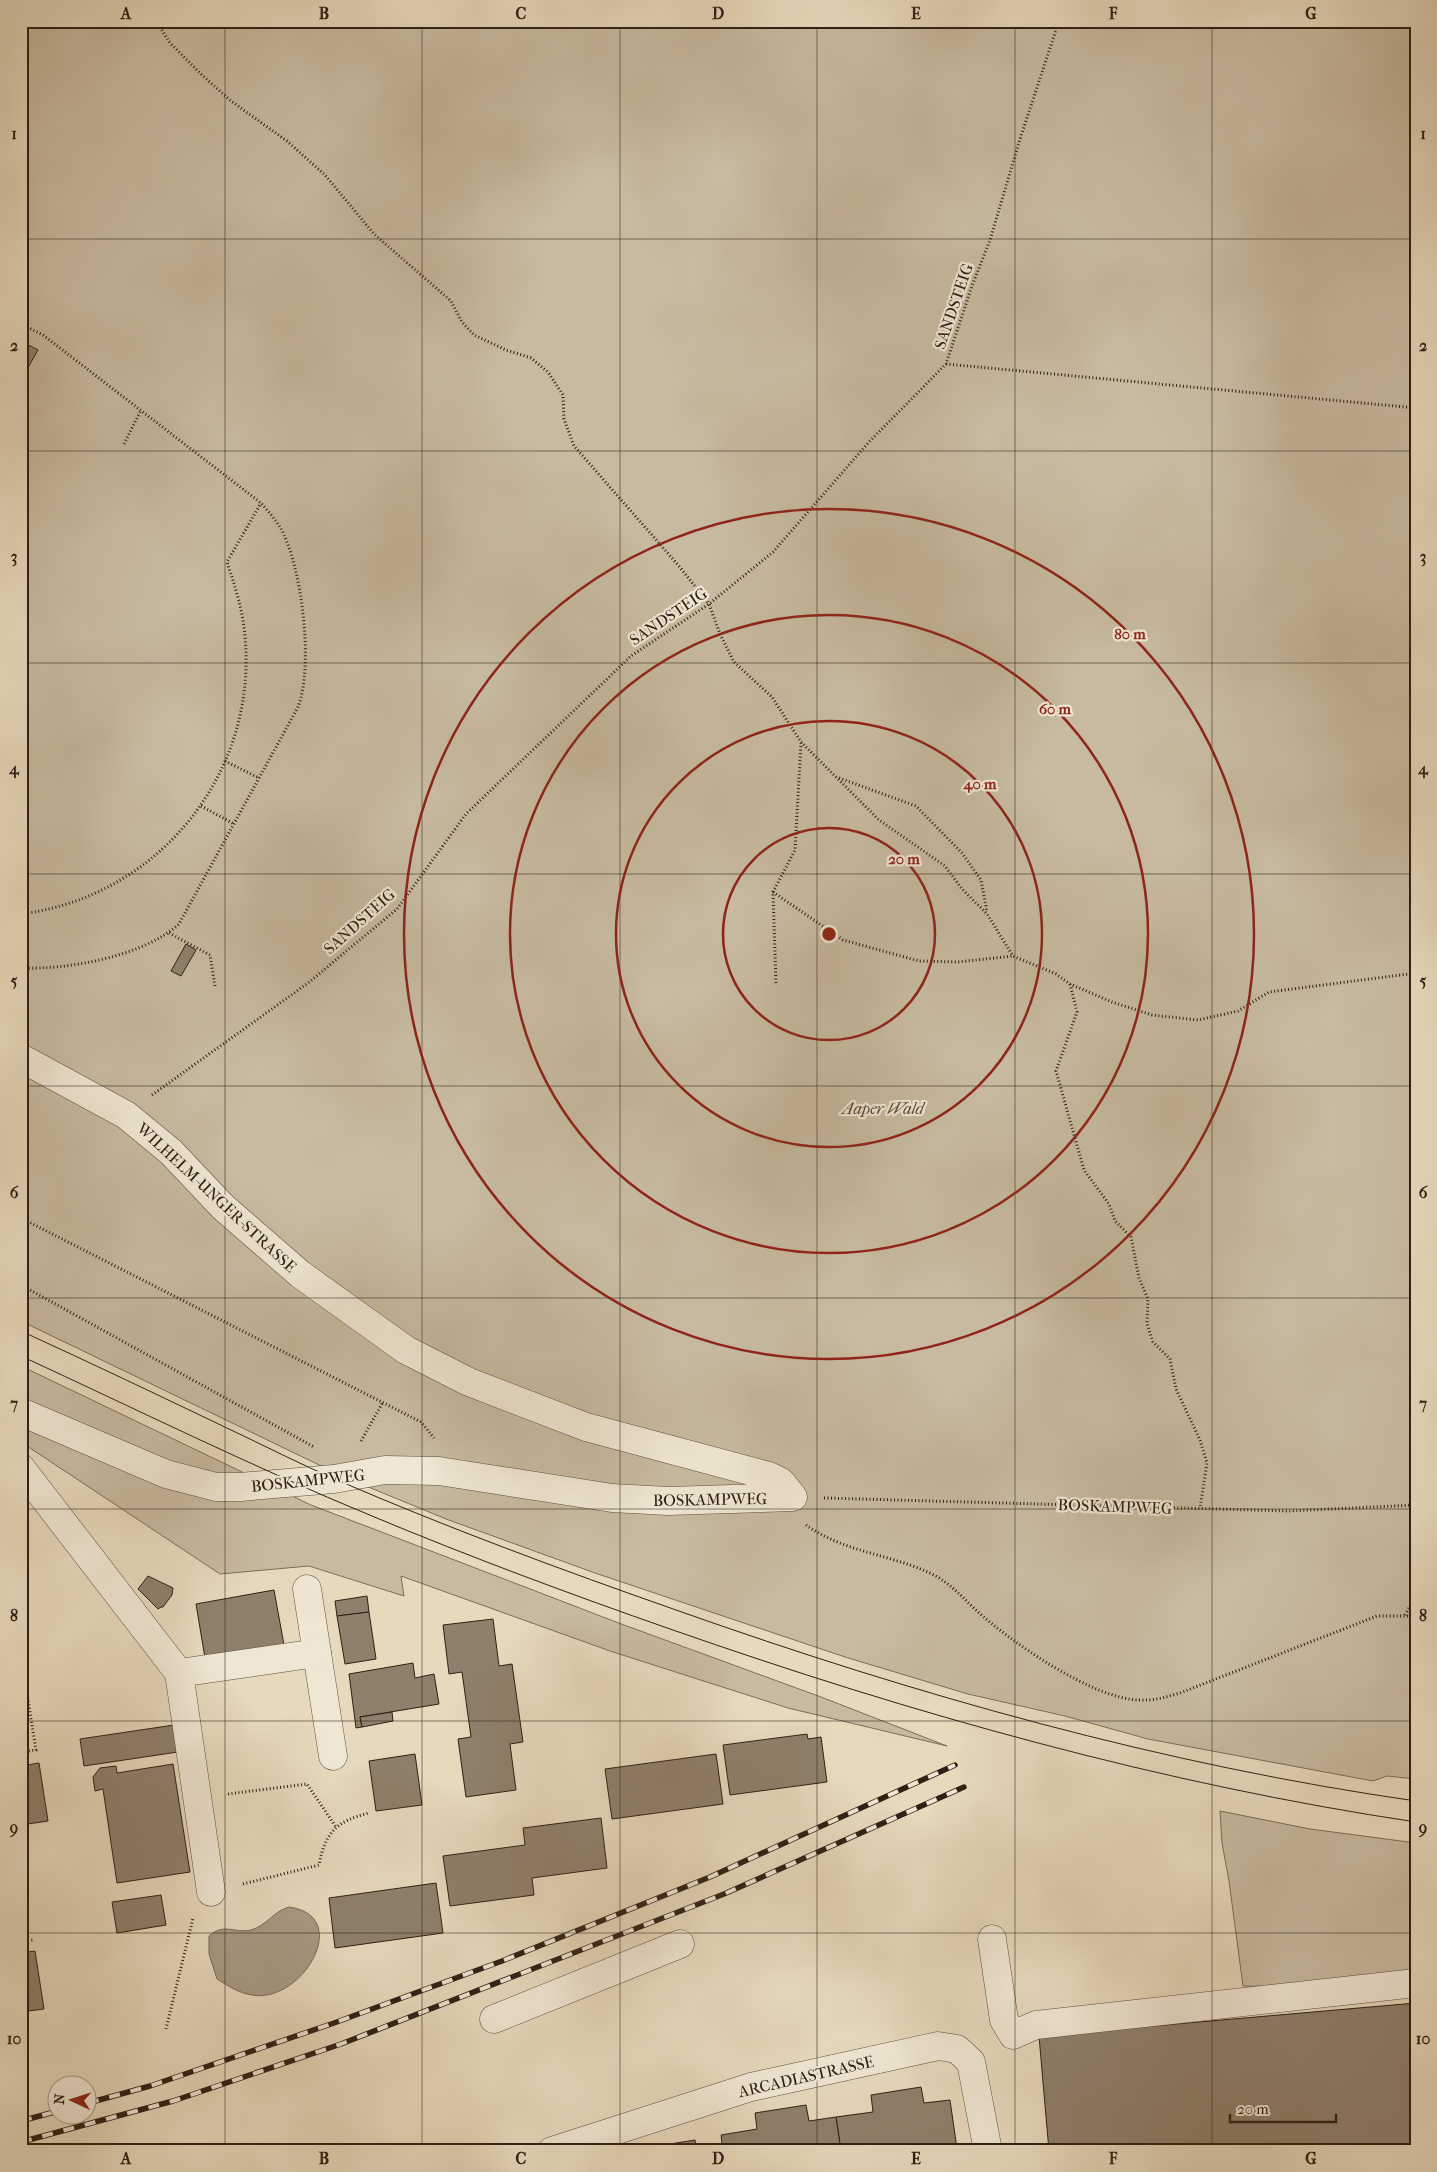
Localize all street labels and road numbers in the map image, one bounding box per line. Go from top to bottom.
street label: SANDSTEIG [930,261,977,351]
street label: SANDSTEIG [626,584,711,649]
street label: SANDSTEIG [320,884,399,958]
street label: WILHELM-UNGER-STRASSE [132,1118,300,1276]
street label: BOSKAMPWEG [250,1465,366,1496]
street label: BOSKAMPWEG [653,1489,767,1510]
street label: BOSKAMPWEG [1057,1495,1172,1518]
street label: ARCADIASTRASSE [735,2052,876,2102]

